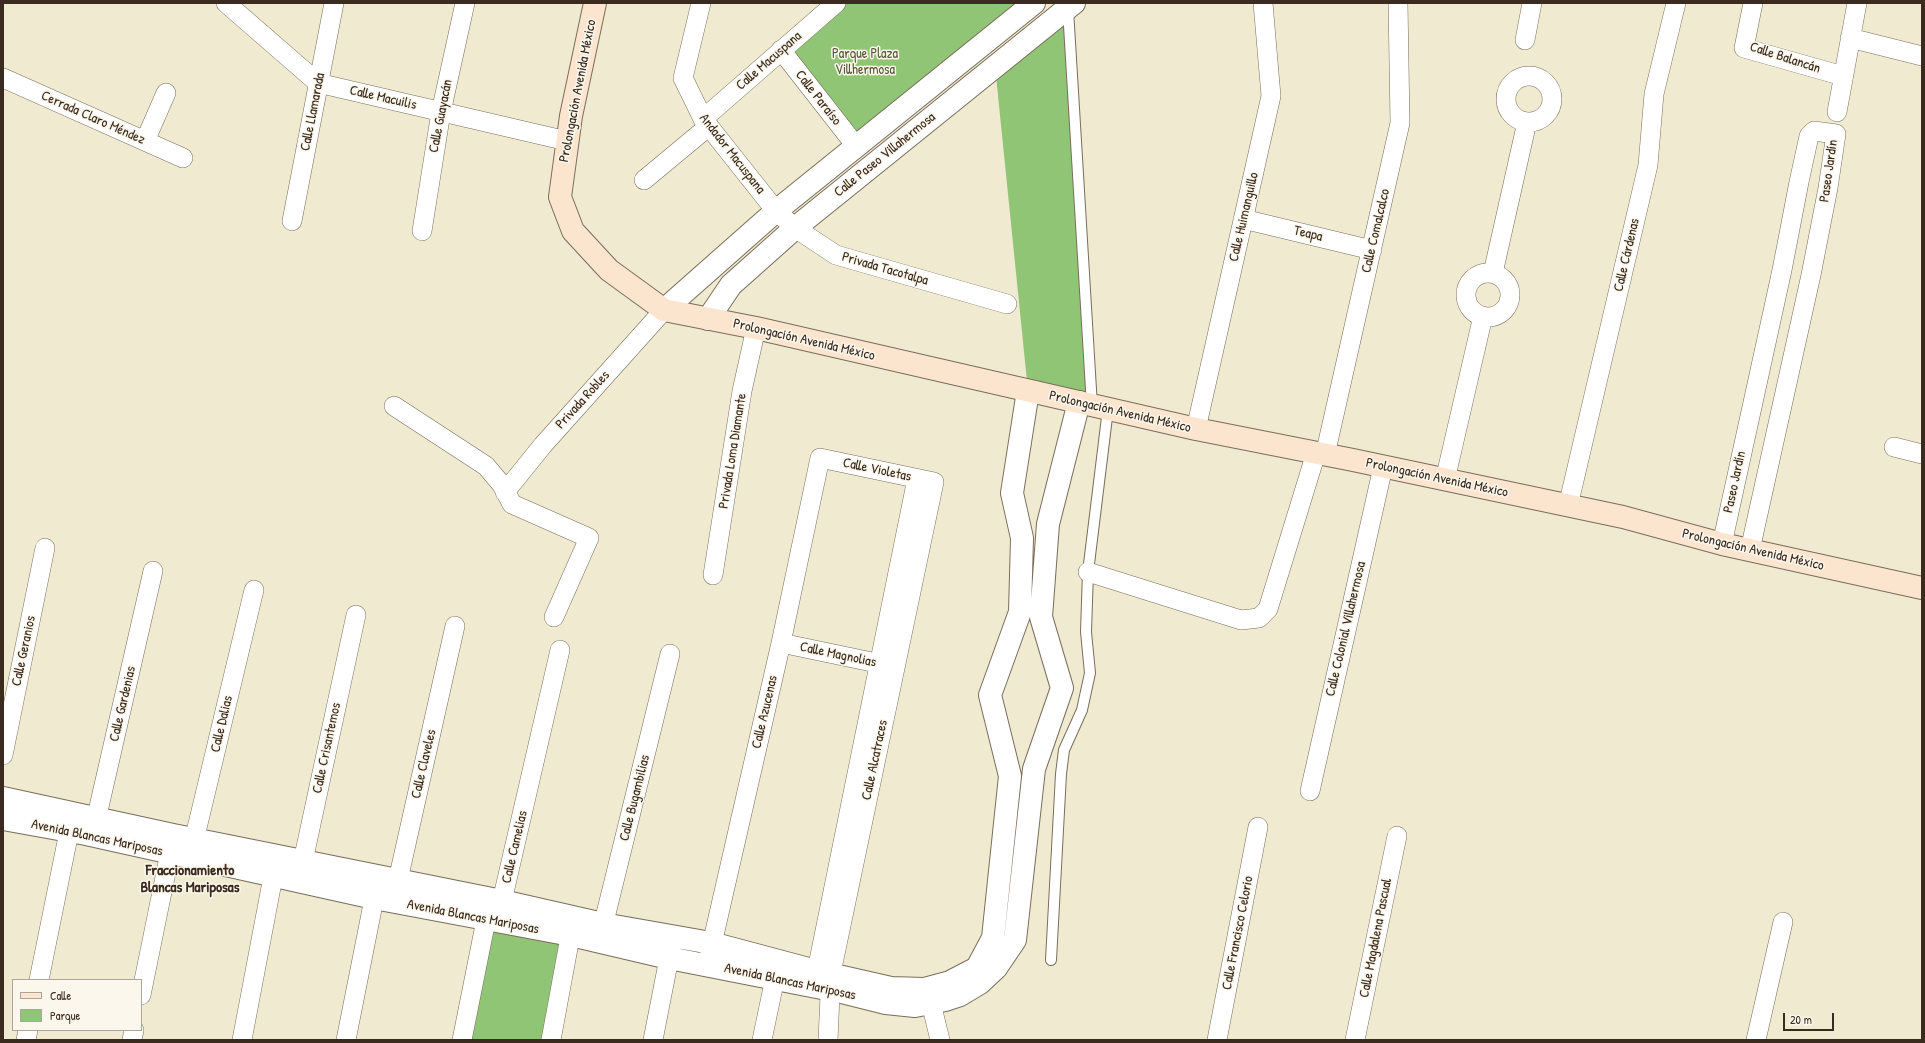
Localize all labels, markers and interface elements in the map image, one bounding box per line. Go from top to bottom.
street label: Prolongación Avenida México [556,18,600,164]
street label: Calle Macuspana [733,28,805,94]
street label: Calle Balancán [1748,39,1822,77]
park label: Parque Plaza Villhermosa [832,46,898,78]
street label: Calle Paraíso [791,67,845,129]
street label: Calle Llamarada [297,72,329,152]
street label: Calle Guayacán [426,78,456,154]
street label: Calle Macuilis [348,82,418,114]
street label: Cerrada Claro Méndez [38,88,148,148]
street label: Calle Paseo Villahermosa [831,109,939,201]
street label: Andador Macuspana [695,110,769,198]
street label: Paseo Jardín [1816,139,1842,203]
street label: Calle Huimanguillo [1226,171,1262,263]
street label: Calle Comalcalco [1358,187,1394,275]
street label: Calle Cárdenas [1610,217,1644,293]
street label: Teapa [1292,223,1324,245]
street label: Privada Tacotalpa [840,249,930,289]
street label: Prolongación Avenida México [731,316,877,364]
street label: Privada Robles [552,367,614,433]
street label: Prolongación Avenida México [1047,388,1193,436]
street label: Privada Loma Diamante [716,392,750,510]
street label: Paseo Jardín [1720,449,1750,515]
street label: Calle Violetas [841,455,913,485]
street label: Prolongación Avenida México [1364,455,1510,501]
street label: Prolongación Avenida México [1680,526,1826,574]
street label: Calle Colonial Villahermosa [1322,560,1370,698]
street label: Calle Geranios [8,614,40,688]
street label: Calle Magnolias [798,639,878,671]
street label: Calle Gardenias [106,665,140,743]
street label: Calle Azucenas [748,674,782,750]
street label: Calle Dalias [207,694,237,754]
street label: Calle Crisantemos [309,701,345,795]
street label: Calle Alcatraces [858,718,892,802]
street label: Calle Claveles [408,728,440,800]
street label: Calle Bugambilias [616,753,654,843]
street label: Calle Camelias [498,809,532,885]
street label: Avenida Blancas Mariposas [30,816,164,860]
district label: Fraccionamiento Blancas Mariposas [140,862,240,897]
street label: Calle Francisco Celorio [1219,875,1257,991]
street label: Calle Magdalena Pascual [1356,877,1396,999]
street label: Avenida Blancas Mariposas [406,896,540,938]
street label: Avenida Blancas Mariposas [723,960,857,1004]
legend [12,979,142,1031]
text: Calle [50,987,71,1004]
scale bar [1785,1005,1836,1031]
text: Parque [50,1007,80,1024]
text: 20 m [1790,1011,1812,1028]

